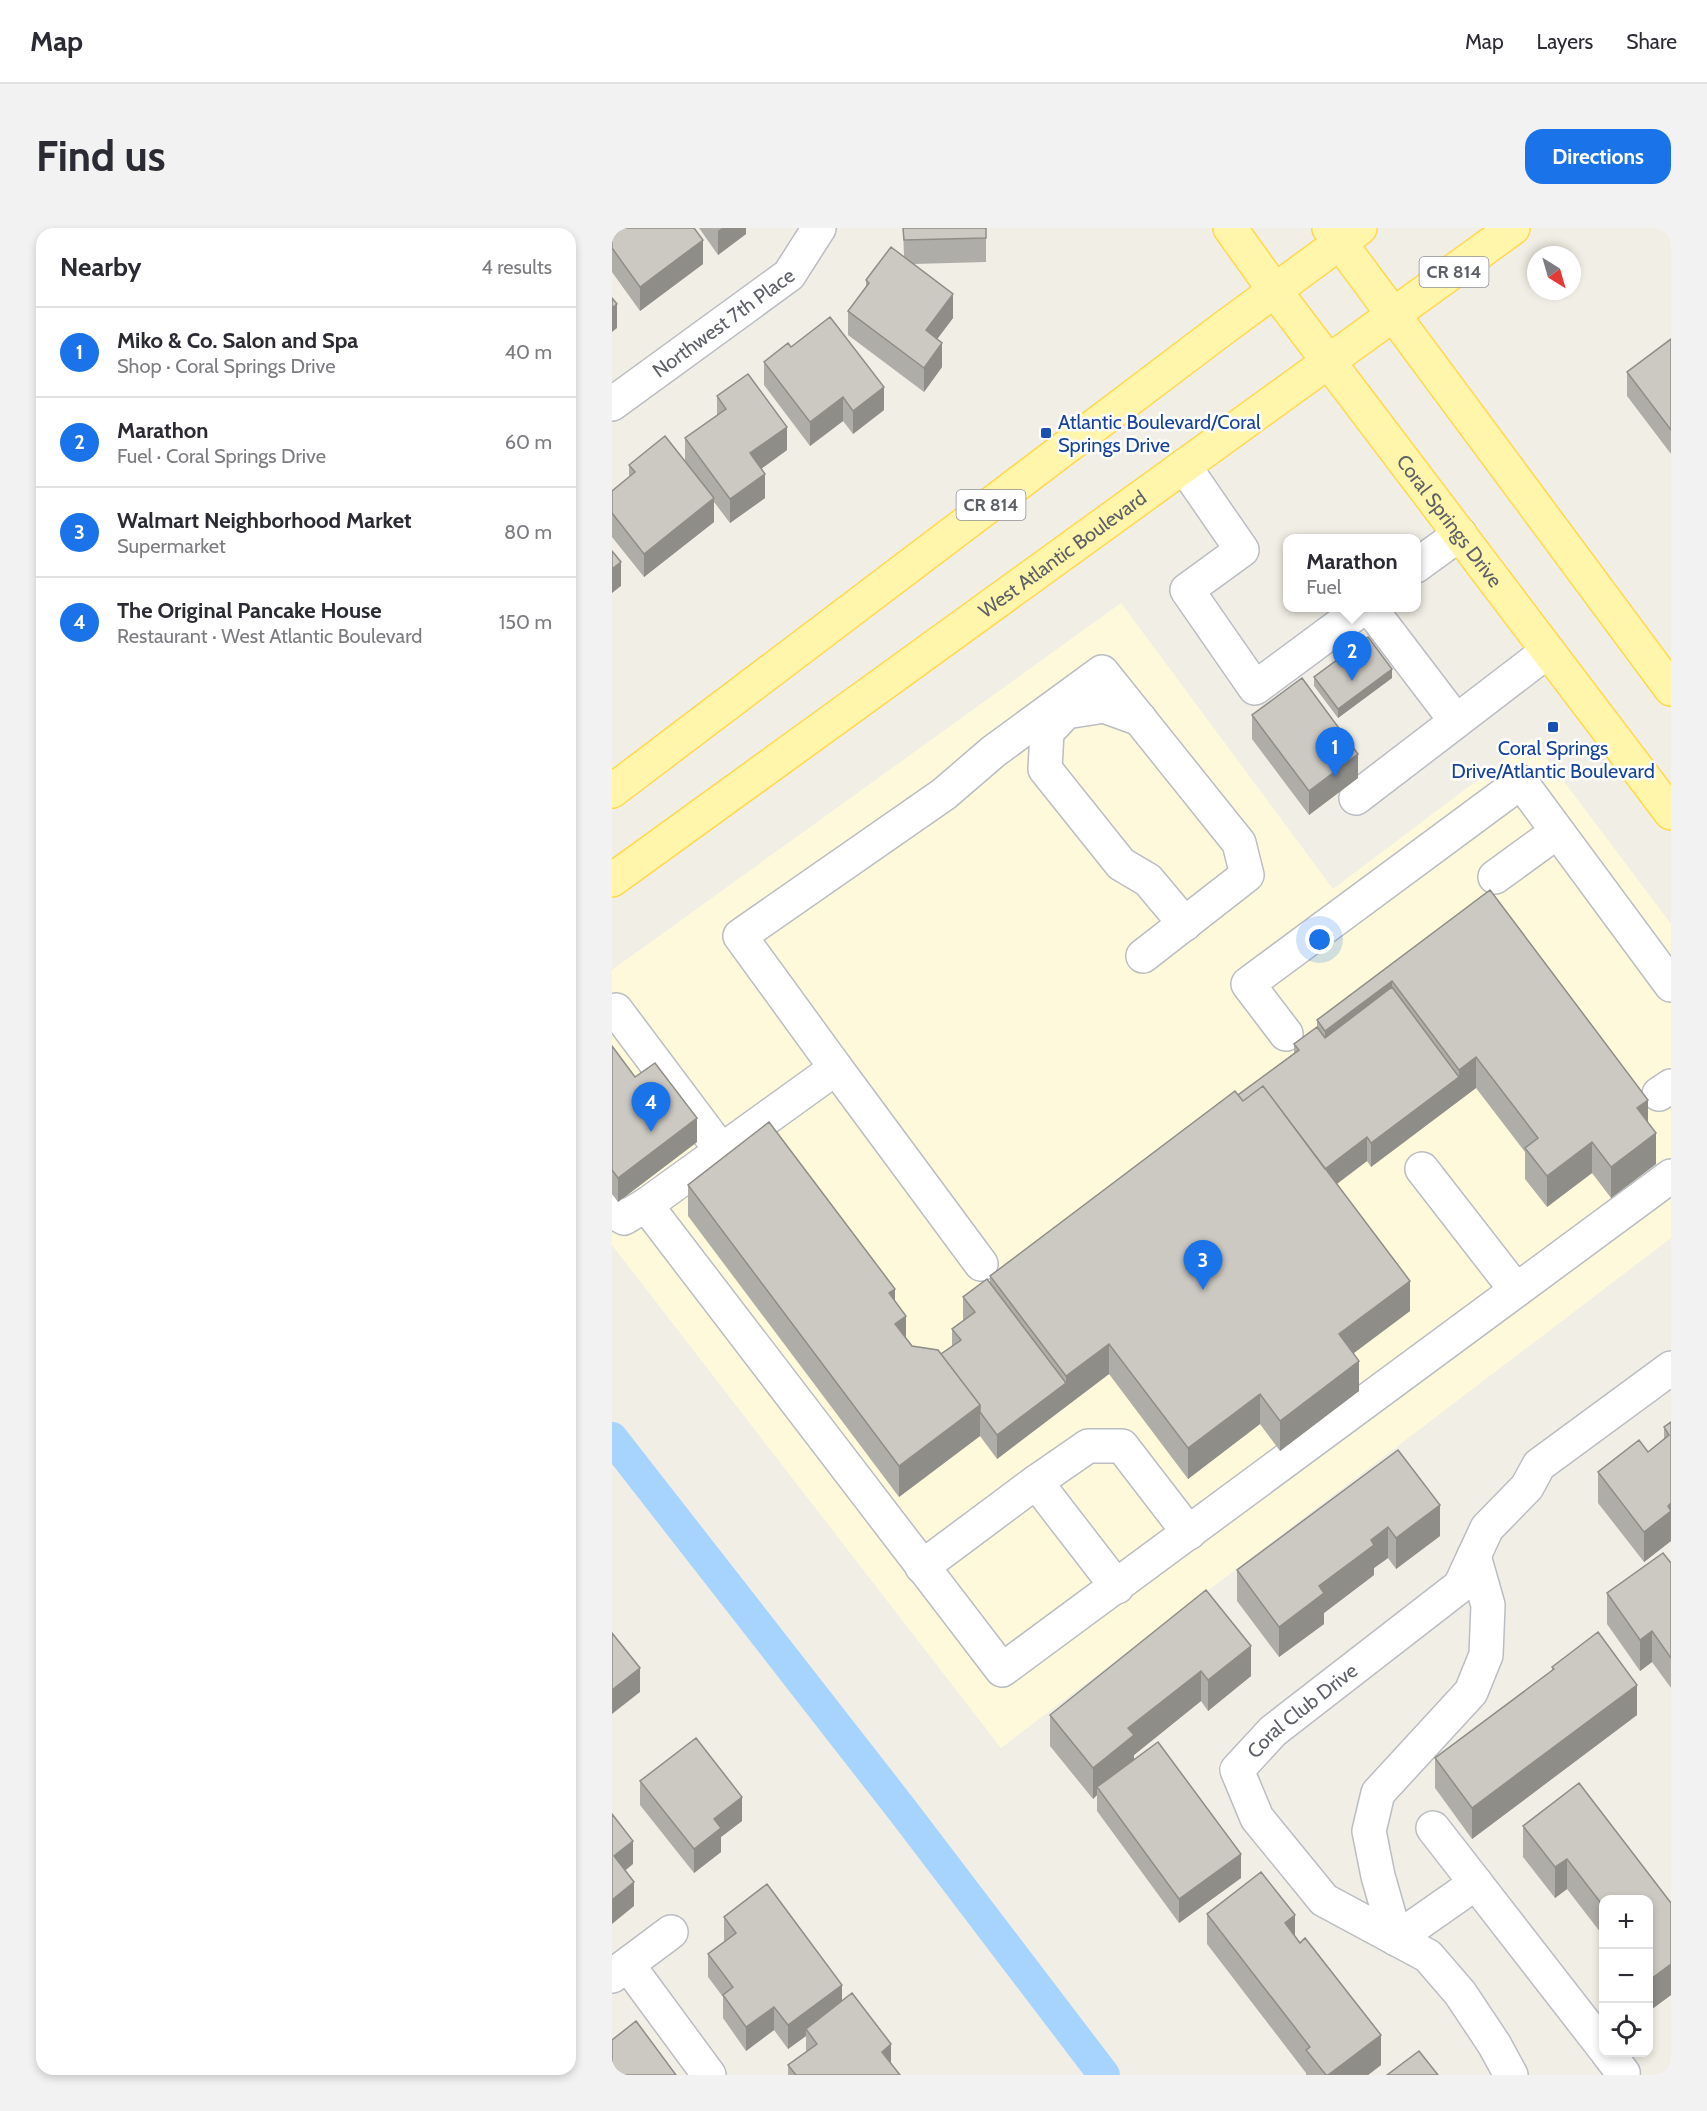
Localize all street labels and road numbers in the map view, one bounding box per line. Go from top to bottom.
road number: CR 814 [1420,257,1488,287]
street label: Northwest 7th Place [648,263,799,382]
street label: Coral Springs Drive [1391,450,1507,592]
street label: West Atlantic Boulevard [974,485,1151,623]
road number: CR 814 [956,490,1025,520]
street label: Coral Club Drive [1242,1658,1362,1763]

